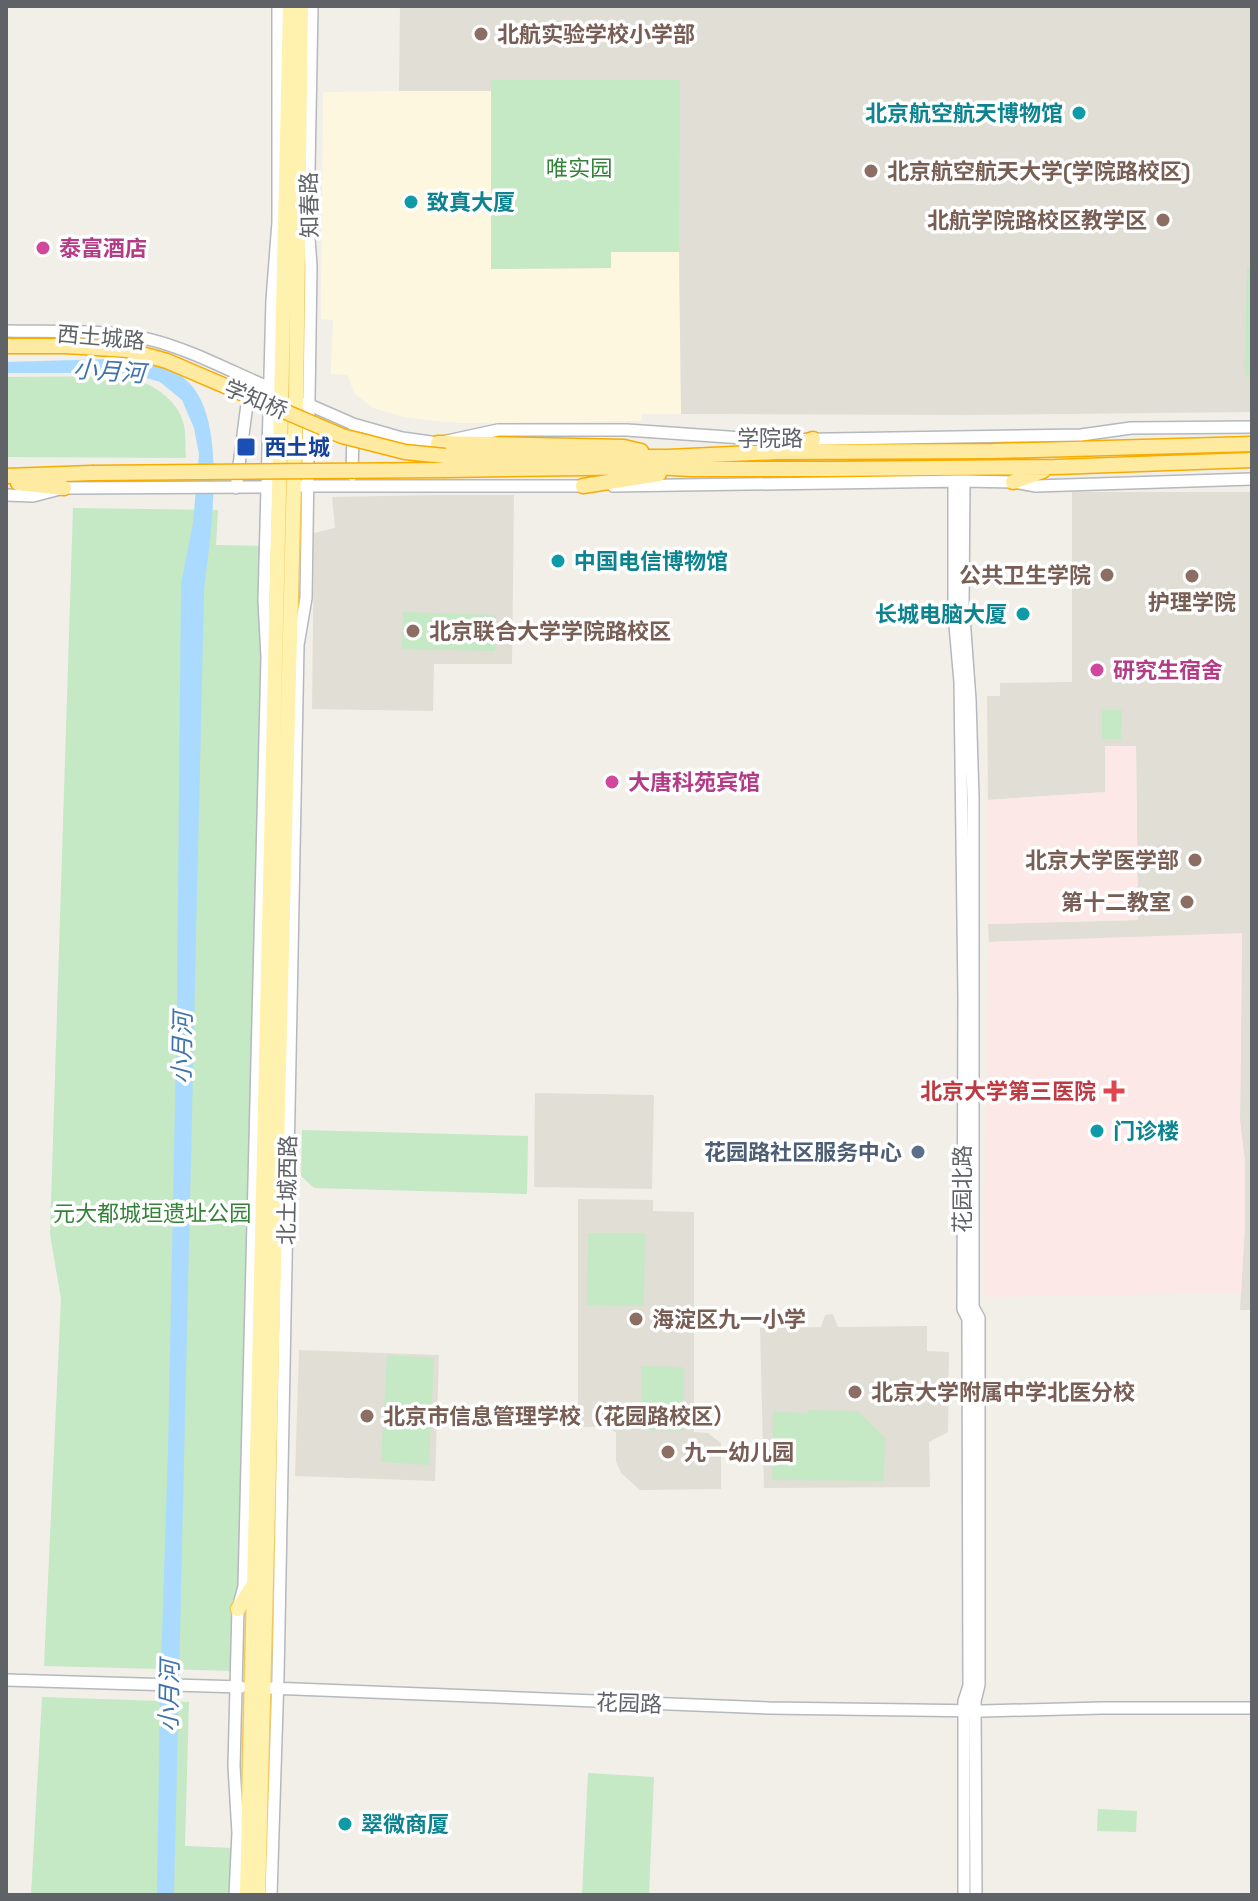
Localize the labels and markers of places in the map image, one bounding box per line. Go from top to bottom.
place label: 北航实验学校小学部 [497,20,695,48]
marker: 北航实验学校小学部 [472,25,490,43]
place label: 北京航空航天博物馆 [865,99,1063,127]
marker: 北京航空航天博物馆 [1070,104,1088,122]
place label: 北京航空航天大学(学院路校区) [887,157,1190,185]
marker: 北京航空航天大学(学院路校区) [862,162,880,180]
place label: 致真大厦 [427,188,515,216]
marker: 致真大厦 [402,193,420,211]
place label: 北航学院路校区教学区 [927,206,1147,234]
marker: 北航学院路校区教学区 [1154,211,1172,229]
place label: 泰富酒店 [59,234,147,262]
marker: 泰富酒店 [34,239,52,257]
place label: 西土城 [264,433,330,461]
marker: 西土城 [235,436,257,458]
place label: 中国电信博物馆 [574,547,728,575]
marker: 中国电信博物馆 [549,552,567,570]
place label: 公共卫生学院 [959,561,1091,589]
marker: 公共卫生学院 [1098,566,1116,584]
marker: 护理学院 [1183,567,1201,585]
place label: 护理学院 [1148,588,1236,616]
place label: 长城电脑大厦 [875,600,1007,628]
marker: 长城电脑大厦 [1014,605,1032,623]
place label: 北京联合大学学院路校区 [429,617,671,645]
marker: 北京联合大学学院路校区 [404,622,422,640]
place label: 研究生宿舍 [1113,656,1223,684]
marker: 研究生宿舍 [1088,661,1106,679]
place label: 大唐科苑宾馆 [628,768,760,796]
marker: 大唐科苑宾馆 [603,773,621,791]
place label: 北京大学医学部 [1025,846,1179,874]
marker: 北京大学医学部 [1186,851,1204,869]
place label: 第十二教室 [1061,888,1171,916]
marker: 第十二教室 [1178,893,1196,911]
place label: 北京大学第三医院 [920,1077,1096,1105]
marker: 北京大学第三医院 [1103,1080,1125,1102]
place label: 门诊楼 [1113,1117,1179,1145]
marker: 门诊楼 [1088,1122,1106,1140]
place label: 花园路社区服务中心 [704,1138,902,1166]
marker: 花园路社区服务中心 [909,1143,927,1161]
place label: 海淀区九一小学 [652,1305,806,1333]
marker: 海淀区九一小学 [627,1310,645,1328]
place label: 北京大学附属中学北医分校 [871,1378,1135,1406]
marker: 北京大学附属中学北医分校 [846,1383,864,1401]
place label: 北京市信息管理学校（花园路校区） [383,1402,735,1430]
marker: 北京市信息管理学校（花园路校区） [358,1407,376,1425]
place label: 九一幼儿园 [684,1438,794,1466]
marker: 九一幼儿园 [659,1443,677,1461]
place label: 翠微商厦 [361,1810,449,1838]
marker: 翠微商厦 [336,1815,354,1833]

